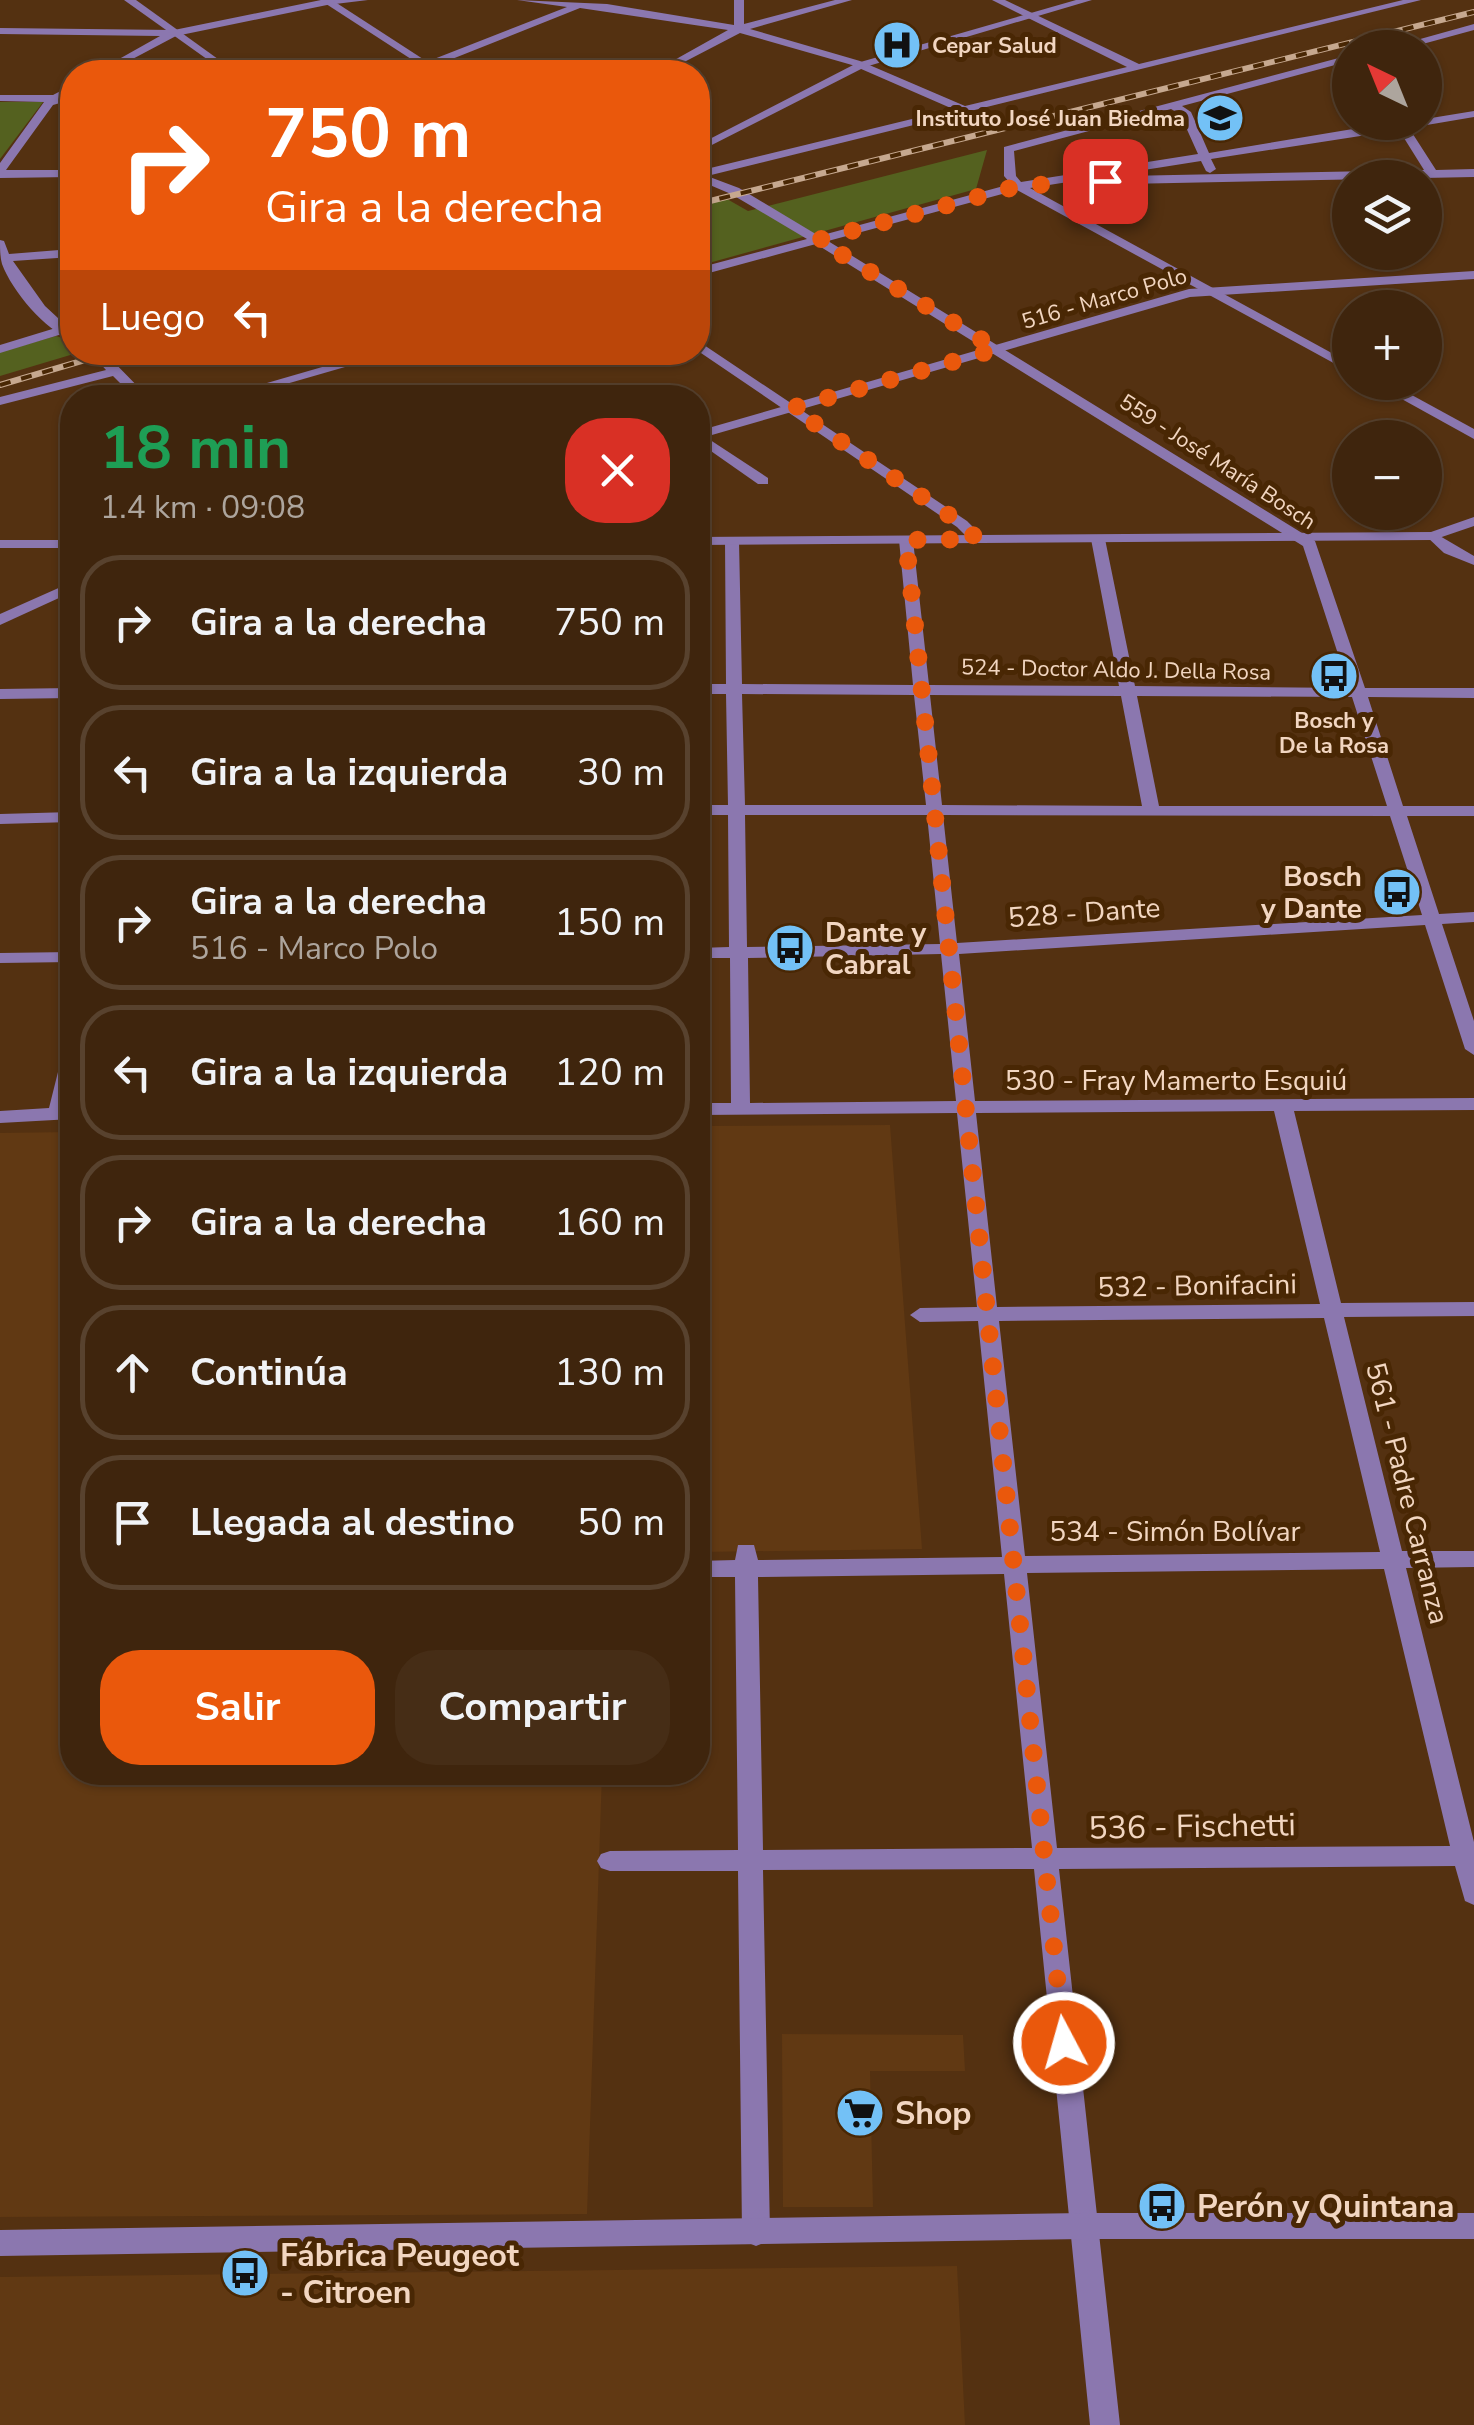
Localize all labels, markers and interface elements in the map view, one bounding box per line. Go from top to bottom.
hospital icon: Cepar Salud [871,19,923,71]
north arrow [1332,30,1442,140]
map controls [1332,30,1442,530]
place label: Cepar Salud [932,31,1057,61]
text: 750 m [265,86,471,182]
school or university icon: Instituto José Juan Biedma [1194,92,1246,144]
icon: right [100,100,230,230]
place label: Instituto José Juan Biedma [915,104,1185,134]
pin [1063,139,1148,224]
icon: arrive [1078,154,1133,209]
button: layers [1332,160,1442,270]
text: Gira a la derecha [265,177,604,238]
street label: 516 - Marco Polo [1018,261,1190,337]
icon: left [225,290,280,345]
button: + [1332,290,1442,400]
text: Luego [100,292,205,343]
street label: 559 - José María Bosch [1113,387,1322,537]
text: 18 min [100,407,291,489]
button: close [565,418,670,523]
button: − [1332,420,1442,530]
text: 1.4 km · 09:08 [100,486,305,529]
icon: right [105,595,160,650]
text: Gira a la derecha [190,597,487,648]
text: 750 m [554,597,665,648]
bus stop icon: Bosch y De la Rosa [1308,650,1360,702]
street label: 524 - Doctor Aldo J. Della Rosa [961,652,1271,688]
place label: Bosch y De la Rosa [1279,706,1389,761]
icon: left [105,745,160,800]
text: Gira a la izquierda [190,747,508,798]
text: 30 m [577,747,665,798]
place label: Bosch y Dante [1260,858,1362,928]
bus stop icon: Bosch y Dante [1371,866,1423,918]
text: Gira a la derecha [190,876,487,927]
street label: 528 - Dante [1007,889,1162,937]
icon: right [105,895,160,950]
text: 150 m [554,897,665,948]
place label: Dante y Cabral [825,914,926,984]
bus stop icon: Dante y Cabral [764,922,816,974]
text: 516 - Marco Polo [190,927,438,970]
icon: left [105,1045,160,1100]
text: Gira a la izquierda [190,1047,508,1098]
text: 120 m [554,1047,665,1098]
street label: 530 - Fray Mamerto Esquiú [1005,1062,1347,1100]
icon: right [105,1195,160,1250]
text: Gira a la derecha [190,1197,487,1248]
text: 160 m [554,1197,665,1248]
street label: 532 - Bonifacini [1097,1265,1297,1307]
icon: ahead [105,1345,160,1400]
text: Continúa [190,1347,348,1398]
text: 130 m [554,1347,665,1398]
street label: 561 - Padre Carranza [1356,1358,1458,1628]
icon: arrive [105,1495,160,1550]
text: Llegada al destino [190,1497,515,1548]
text: 50 m [577,1497,665,1548]
street label: 534 - Simón Bolívar [1049,1513,1301,1551]
button: Salir [100,1650,375,1765]
button: Compartir [395,1650,670,1765]
street label: 536 - Fischetti [1088,1803,1296,1850]
position arrow [1012,1991,1116,2095]
supermarket icon: Shop [834,2087,886,2139]
place label: Shop [895,2092,972,2135]
bus stop icon: Perón y Quintana [1136,2180,1188,2232]
place label: Perón y Quintana [1197,2185,1455,2228]
place label: Fábrica Peugeot - Citroen [280,2234,520,2314]
bus stop icon: Fábrica Peugeot - Citroen [219,2247,271,2299]

